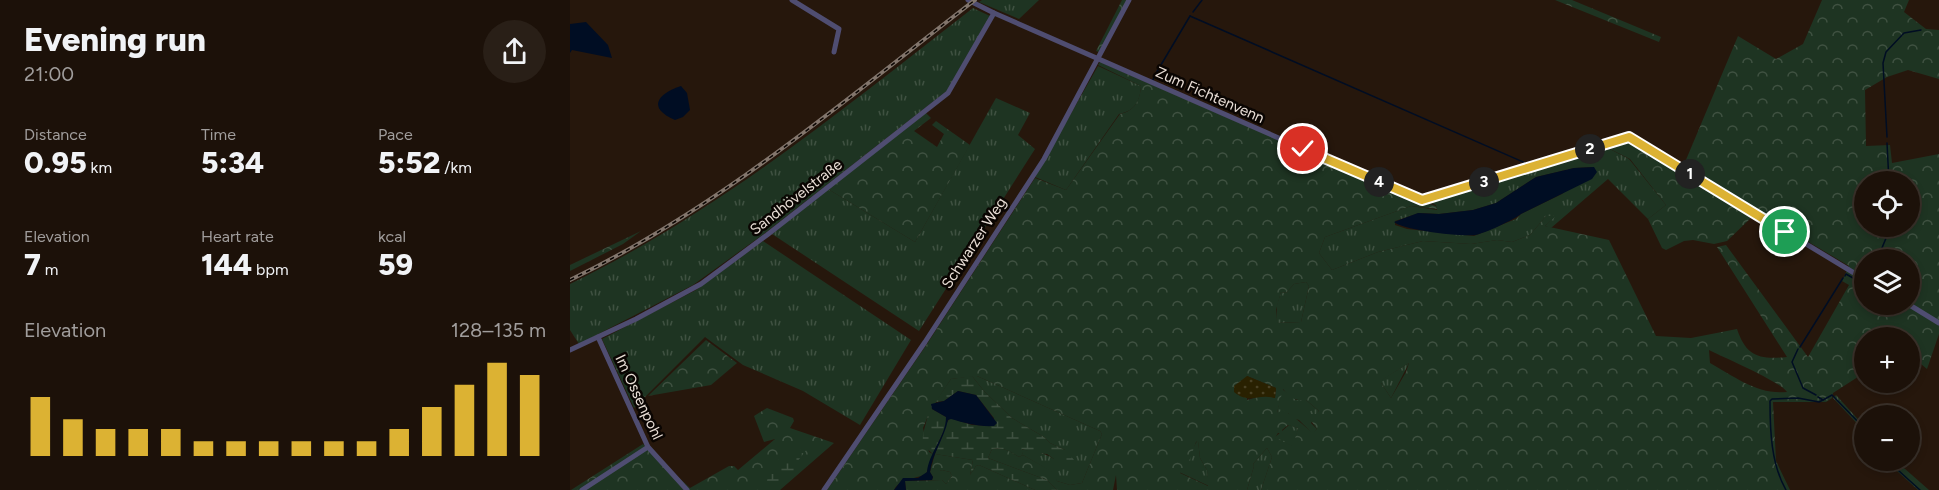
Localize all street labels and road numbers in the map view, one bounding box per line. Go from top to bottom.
street label: Zum Fichtenvenn [1153,63,1267,127]
street label: Sandhövelstraße [746,155,846,239]
street label: Schwarzer Weg [938,194,1010,292]
street label: Im Ossenpohl [611,352,667,442]

